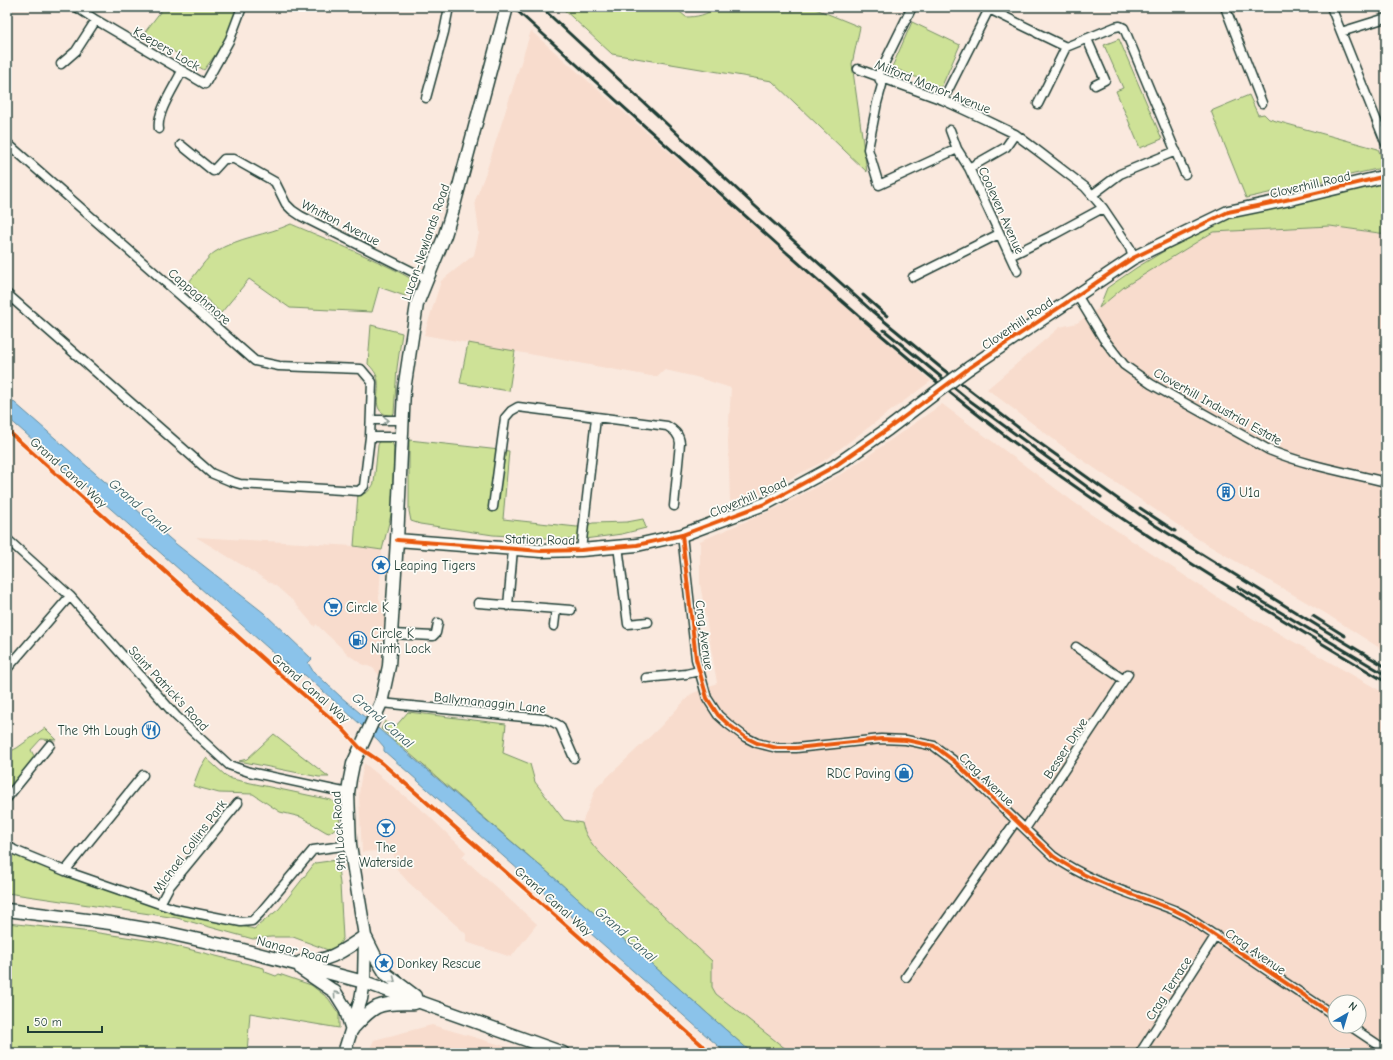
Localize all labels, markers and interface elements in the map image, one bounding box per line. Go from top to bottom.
street label: Keepers Lock [131,23,203,74]
street label: Milford Manor Avenue [873,56,993,117]
street label: Cooleven Avenue [976,164,1028,257]
street label: Cloverhill Road [1268,168,1352,201]
street label: Lucan-Newlands Road [398,182,453,303]
street label: Whitton Avenue [299,196,383,249]
street label: Cappaghmore [165,265,234,328]
street label: Cloverhill Road [979,294,1056,353]
street label: Cloverhill Industrial Estate [1151,365,1285,448]
one-way arrow [383,416,389,424]
street label: Grand Canal Way [27,434,110,511]
street label: Cloverhill Road [707,474,789,520]
water label: Grand Canal [105,475,175,538]
building icon: U1a [1216,482,1236,502]
place label: U1a [1239,485,1260,500]
street label: Station Road [505,531,575,548]
place icon: Leaping Tigers [371,555,391,575]
place label: Leaping Tigers [394,558,475,573]
supermarket icon: Circle K [323,597,343,617]
street label: Crag Avenue [692,599,717,671]
place label: Circle K [346,600,390,615]
place label: Circle K Ninth Lock [371,626,431,656]
fuel station icon: Circle K Ninth Lock [348,630,368,650]
street label: Saint Patrick's Road [126,643,212,734]
street label: Grand Canal Way [269,651,353,726]
water label: Grand Canal [348,689,418,752]
street label: Ballymanaggin Lane [433,689,547,716]
street label: Besser Drive [1040,715,1091,781]
restaurant icon: The 9th Lough [141,720,161,740]
place label: The 9th Lough [58,723,138,738]
street label: Crag Avenue [956,750,1018,810]
shop icon: RDC Paving [894,763,914,783]
place label: RDC Paving [827,766,891,781]
street label: 9th Lock Road [328,791,349,871]
street label: Michael Collins Park [149,796,230,896]
bar icon: The Waterside [376,818,396,838]
place label: The Waterside [359,840,413,870]
street label: Grand Canal Way [512,864,596,939]
water label: Grand Canal [591,903,661,966]
street label: Crag Avenue [1223,925,1289,978]
street label: Nangor Road [255,933,330,966]
place icon: Donkey Rescue [374,953,394,973]
street label: Crag Terrace [1142,953,1195,1023]
place label: Donkey Rescue [397,956,481,971]
one-way arrow [389,975,396,982]
one-way arrow [334,991,341,999]
north arrow [1327,994,1367,1034]
text: N [1346,999,1360,1014]
scale bar [28,1008,102,1034]
text: 50 m [34,1015,62,1029]

